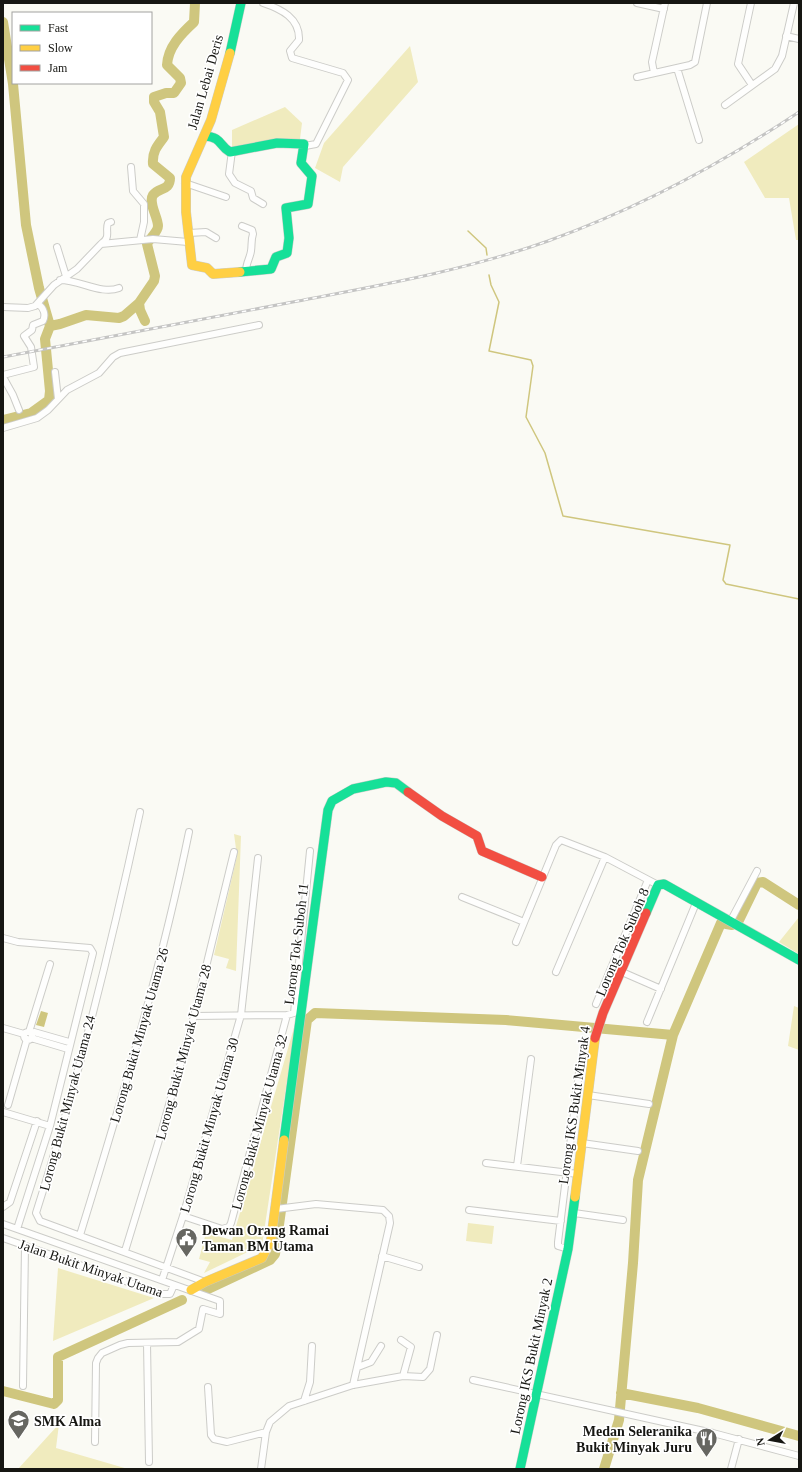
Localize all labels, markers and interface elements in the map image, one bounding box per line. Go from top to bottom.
legend [12,12,152,84]
text: Fast [48,21,69,35]
street label: Jalan Lebai Deris [185,33,226,131]
text: Slow [48,41,73,55]
text: Jam [48,61,68,75]
street label: Lorong Tok Suboh 11 [282,882,311,1006]
street label: Lorong Tok Suboh 8 [593,886,652,998]
street label: Lorong Bukit Minyak Utama 26 [107,946,172,1124]
street label: Lorong Bukit Minyak Utama 28 [153,963,214,1142]
street label: Lorong Bukit Minyak Utama 24 [37,1014,98,1193]
street label: Lorong IKS Bukit Minyak 4 [556,1025,593,1185]
street label: Lorong Bukit Minyak Utama 32 [229,1033,290,1212]
street label: Lorong Bukit Minyak Utama 30 [177,1036,242,1214]
place label: Dewan Orang Ramai Taman BM Utama [202,1223,329,1254]
public building icon: Dewan Orang Ramai Taman BM Utama [174,1225,200,1258]
street label: Jalan Bukit Minyak Utama [17,1237,166,1300]
street label: Lorong IKS Bukit Minyak 2 [508,1277,555,1436]
school or university icon: SMK Alma [6,1408,32,1441]
place label: SMK Alma [34,1414,101,1429]
north arrow [750,1420,790,1460]
place label: Medan Seleranika Bukit Minyak Juru [576,1424,692,1455]
restaurant icon: Medan Seleranika Bukit Minyak Juru [694,1426,720,1459]
text: N [754,1437,767,1447]

